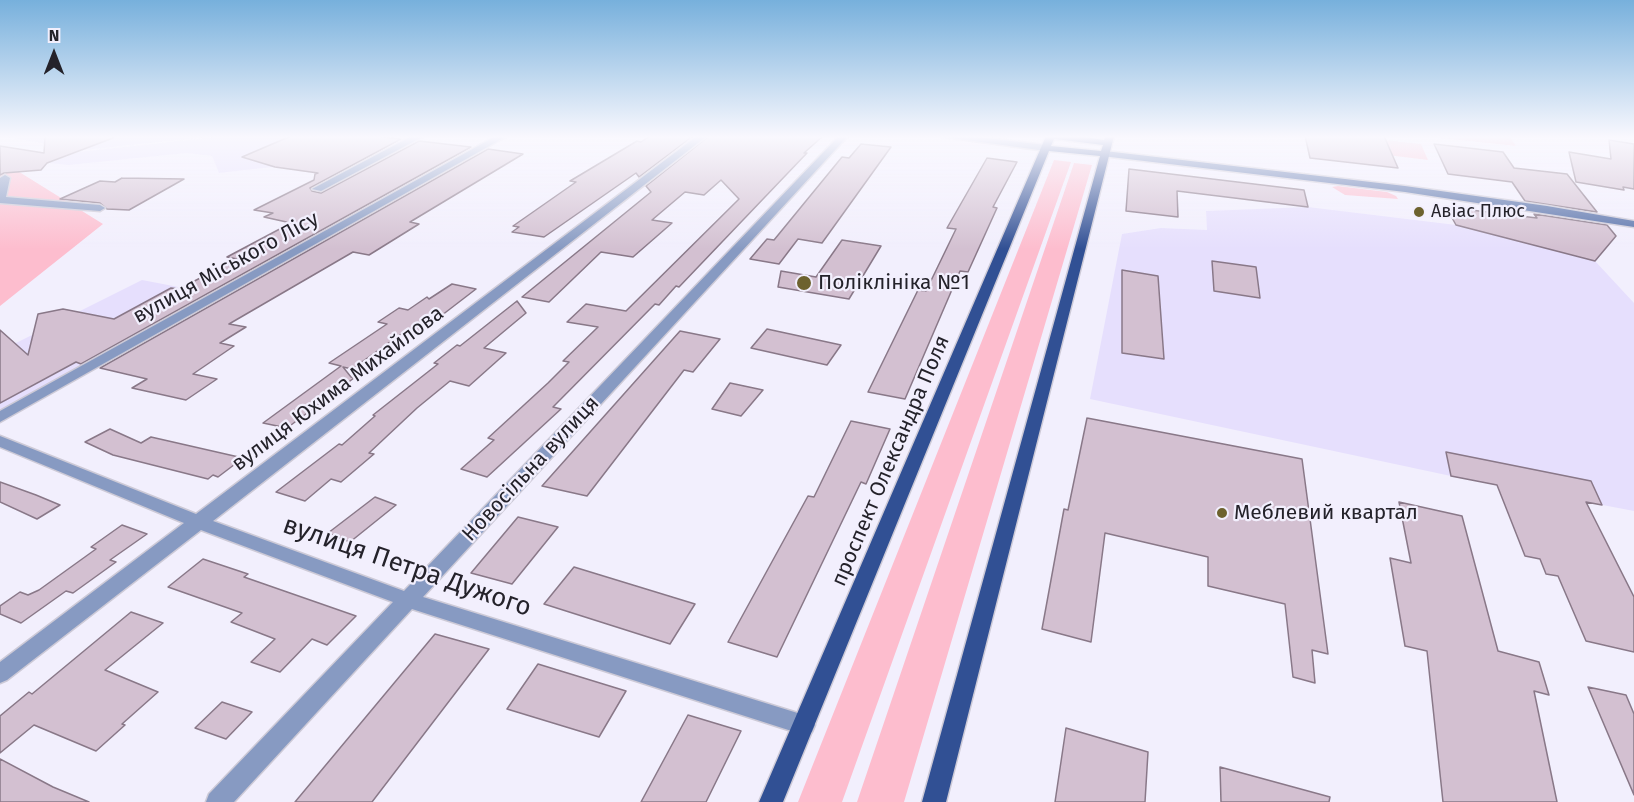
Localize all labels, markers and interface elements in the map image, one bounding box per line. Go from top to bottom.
north arrow [24,24,84,84]
text: N [49,26,59,45]
place label: Авіас Плюс [1431,201,1525,223]
marker: Авіас Плюс [1412,205,1426,219]
street label: вулиця Міського Лісу [129,206,323,330]
place label: Поліклініка №1 [818,270,970,296]
marker: Поліклініка №1 [795,274,813,292]
street label: вулиця Юхима Михайлова [227,301,449,477]
street label: проспект Олександра Поля [827,332,955,590]
street label: Новосільна вулиця [457,391,605,547]
place label: Меблевий квартал [1234,500,1418,526]
marker: Меблевий квартал [1215,506,1229,520]
street label: вулиця Петра Дужого [279,510,535,624]

